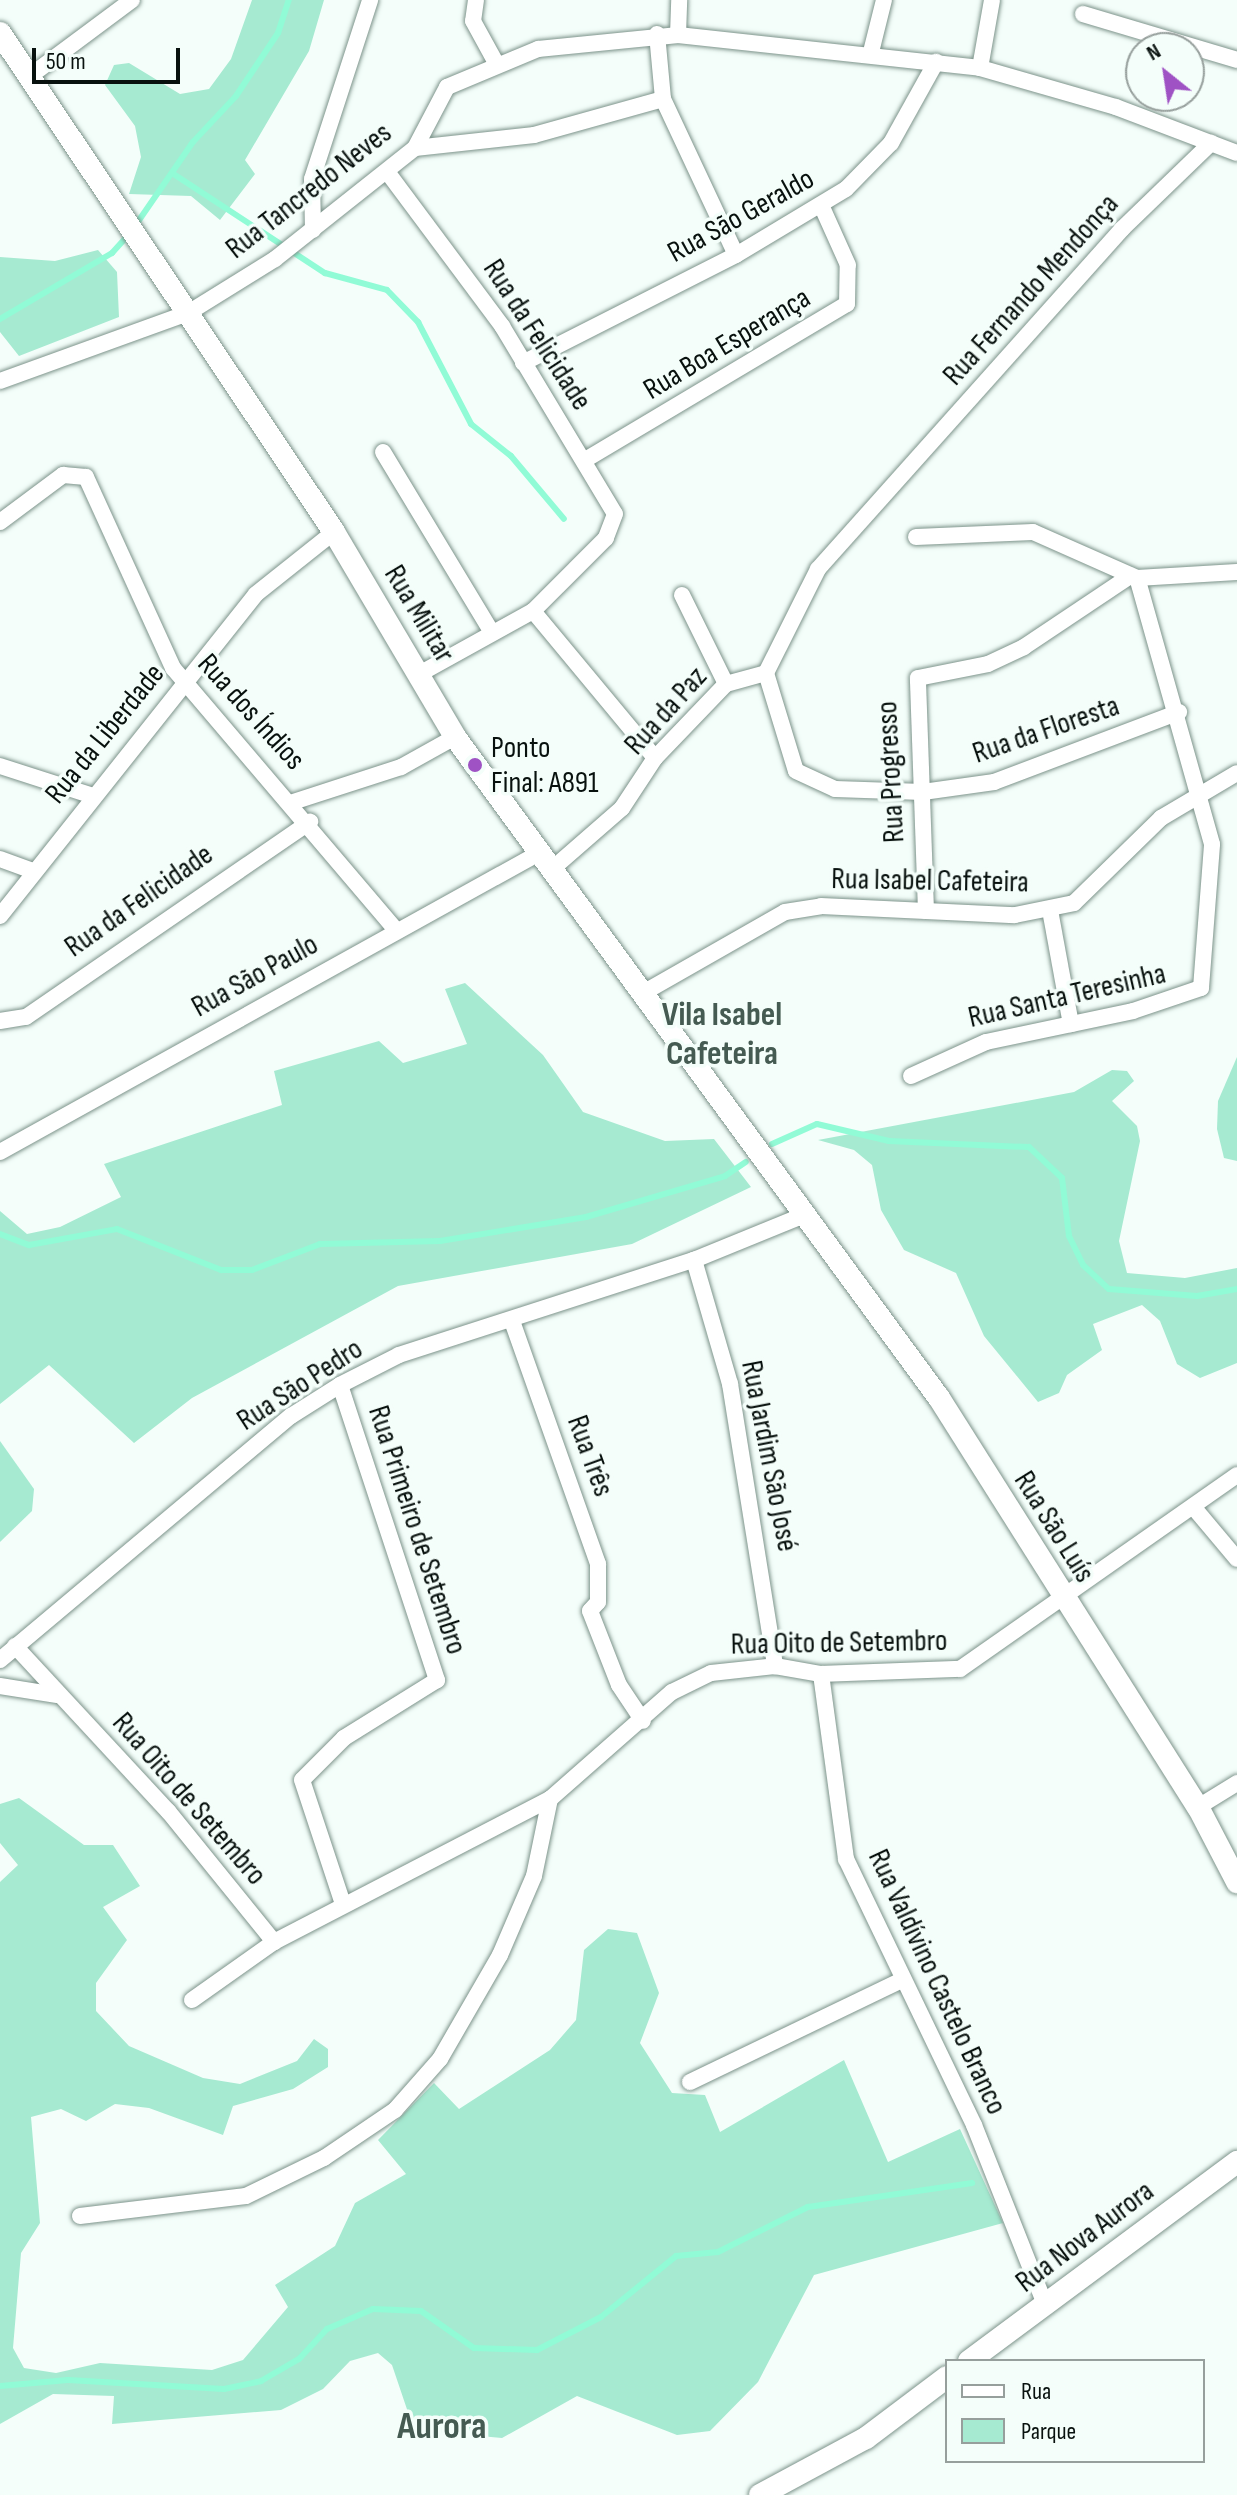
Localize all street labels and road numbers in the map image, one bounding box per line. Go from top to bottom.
street label: Rua Tancredo Neves [219,115,399,267]
street label: Rua São Geraldo [662,161,820,271]
street label: Rua Fernando Mendonça [936,187,1126,393]
street label: Rua da Felicidade [475,253,599,417]
street label: Rua Boa Esperança [637,280,817,408]
street label: Rua Militar [376,559,462,669]
street label: Rua dos Índios [190,647,312,777]
street label: Rua da Liberdade [38,657,172,811]
street label: Rua da Paz [617,660,715,762]
street label: Rua da Floresta [968,688,1124,772]
street label: Rua Progresso [869,700,913,844]
street label: Rua da Felicidade [58,837,220,965]
street label: Rua Isabel Cafeteira [831,861,1029,901]
street label: Rua São Paulo [186,927,324,1025]
street label: Rua Santa Teresinha [965,956,1169,1036]
street label: Rua São Pedro [231,1331,369,1439]
street label: Rua Jardim São José [733,1357,805,1555]
street label: Rua Primeiro de Setembro [360,1401,474,1659]
street label: Rua Três [559,1411,621,1501]
street label: Rua São Luís [1006,1465,1102,1589]
street label: Rua Oito de Setembro [730,1623,948,1663]
street label: Rua Oito de Setembro [104,1705,274,1893]
street label: Rua Valdívino Castelo Branco [860,1844,1014,2120]
street label: Rua Nova Aurora [1009,2173,1161,2301]

